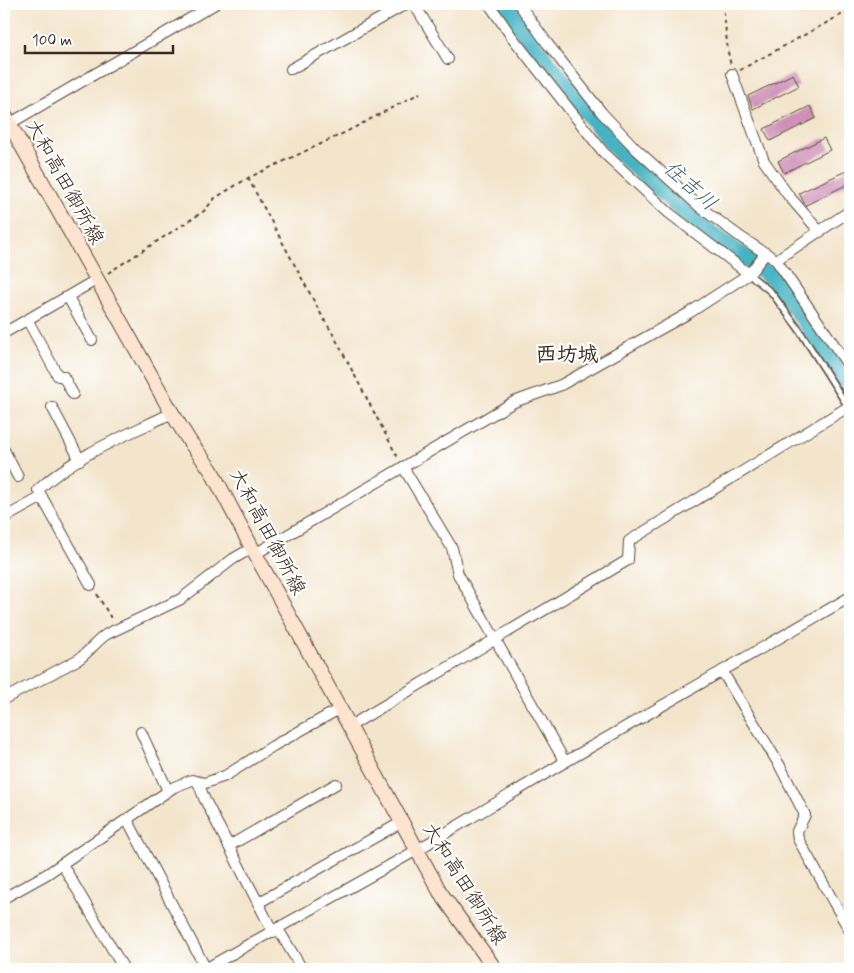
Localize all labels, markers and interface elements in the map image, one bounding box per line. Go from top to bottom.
scale bar [25,22,172,54]
text: 100 m [32,31,72,51]
street label: 大和高田御所線 [18,114,110,250]
water label: 住吉川 [657,155,723,217]
district label: 西坊城 [536,341,599,369]
street label: 大和高田御所線 [222,464,312,600]
street label: 大和高田御所線 [415,817,513,951]

